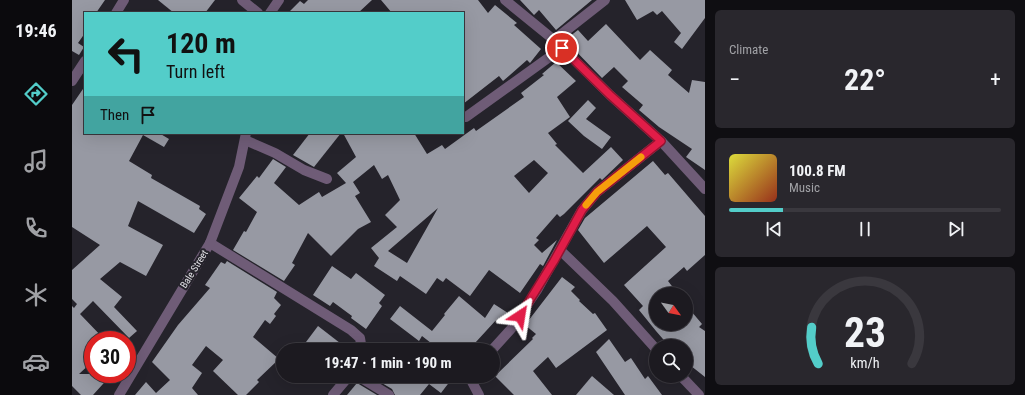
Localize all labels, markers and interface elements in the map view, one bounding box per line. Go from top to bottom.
text: 19:46 [15,20,57,41]
text: 120 m [166,27,236,60]
icon: left [100,28,152,80]
pin [545,31,579,65]
icon: arrive [551,37,573,59]
text: Climate [729,42,768,57]
text: Turn left [166,61,225,82]
text: 22° [844,62,886,97]
text: − [729,67,740,92]
text: + [990,67,1001,92]
icon: directions [22,80,50,108]
icon: arrive [137,104,159,126]
text: Then [100,106,129,124]
icon: music [22,147,50,175]
text: 100.8 FM [789,162,846,180]
text: Music [789,180,820,195]
icon: phone [22,214,50,242]
icon: previous [763,218,785,240]
icon: pause [854,218,876,240]
icon: next [945,218,967,240]
street label: Bale Street [178,248,210,290]
icon: climate [22,281,50,309]
north arrow [649,287,693,331]
map controls [649,287,693,383]
position arrow [499,295,541,337]
text: 23 [844,308,886,357]
speed limit sign: 30 [84,331,136,383]
button: search [649,339,693,383]
icon: car [22,348,50,376]
text: 19:47 · 1 min · 190 m [324,354,452,372]
text: km/h [850,354,880,370]

